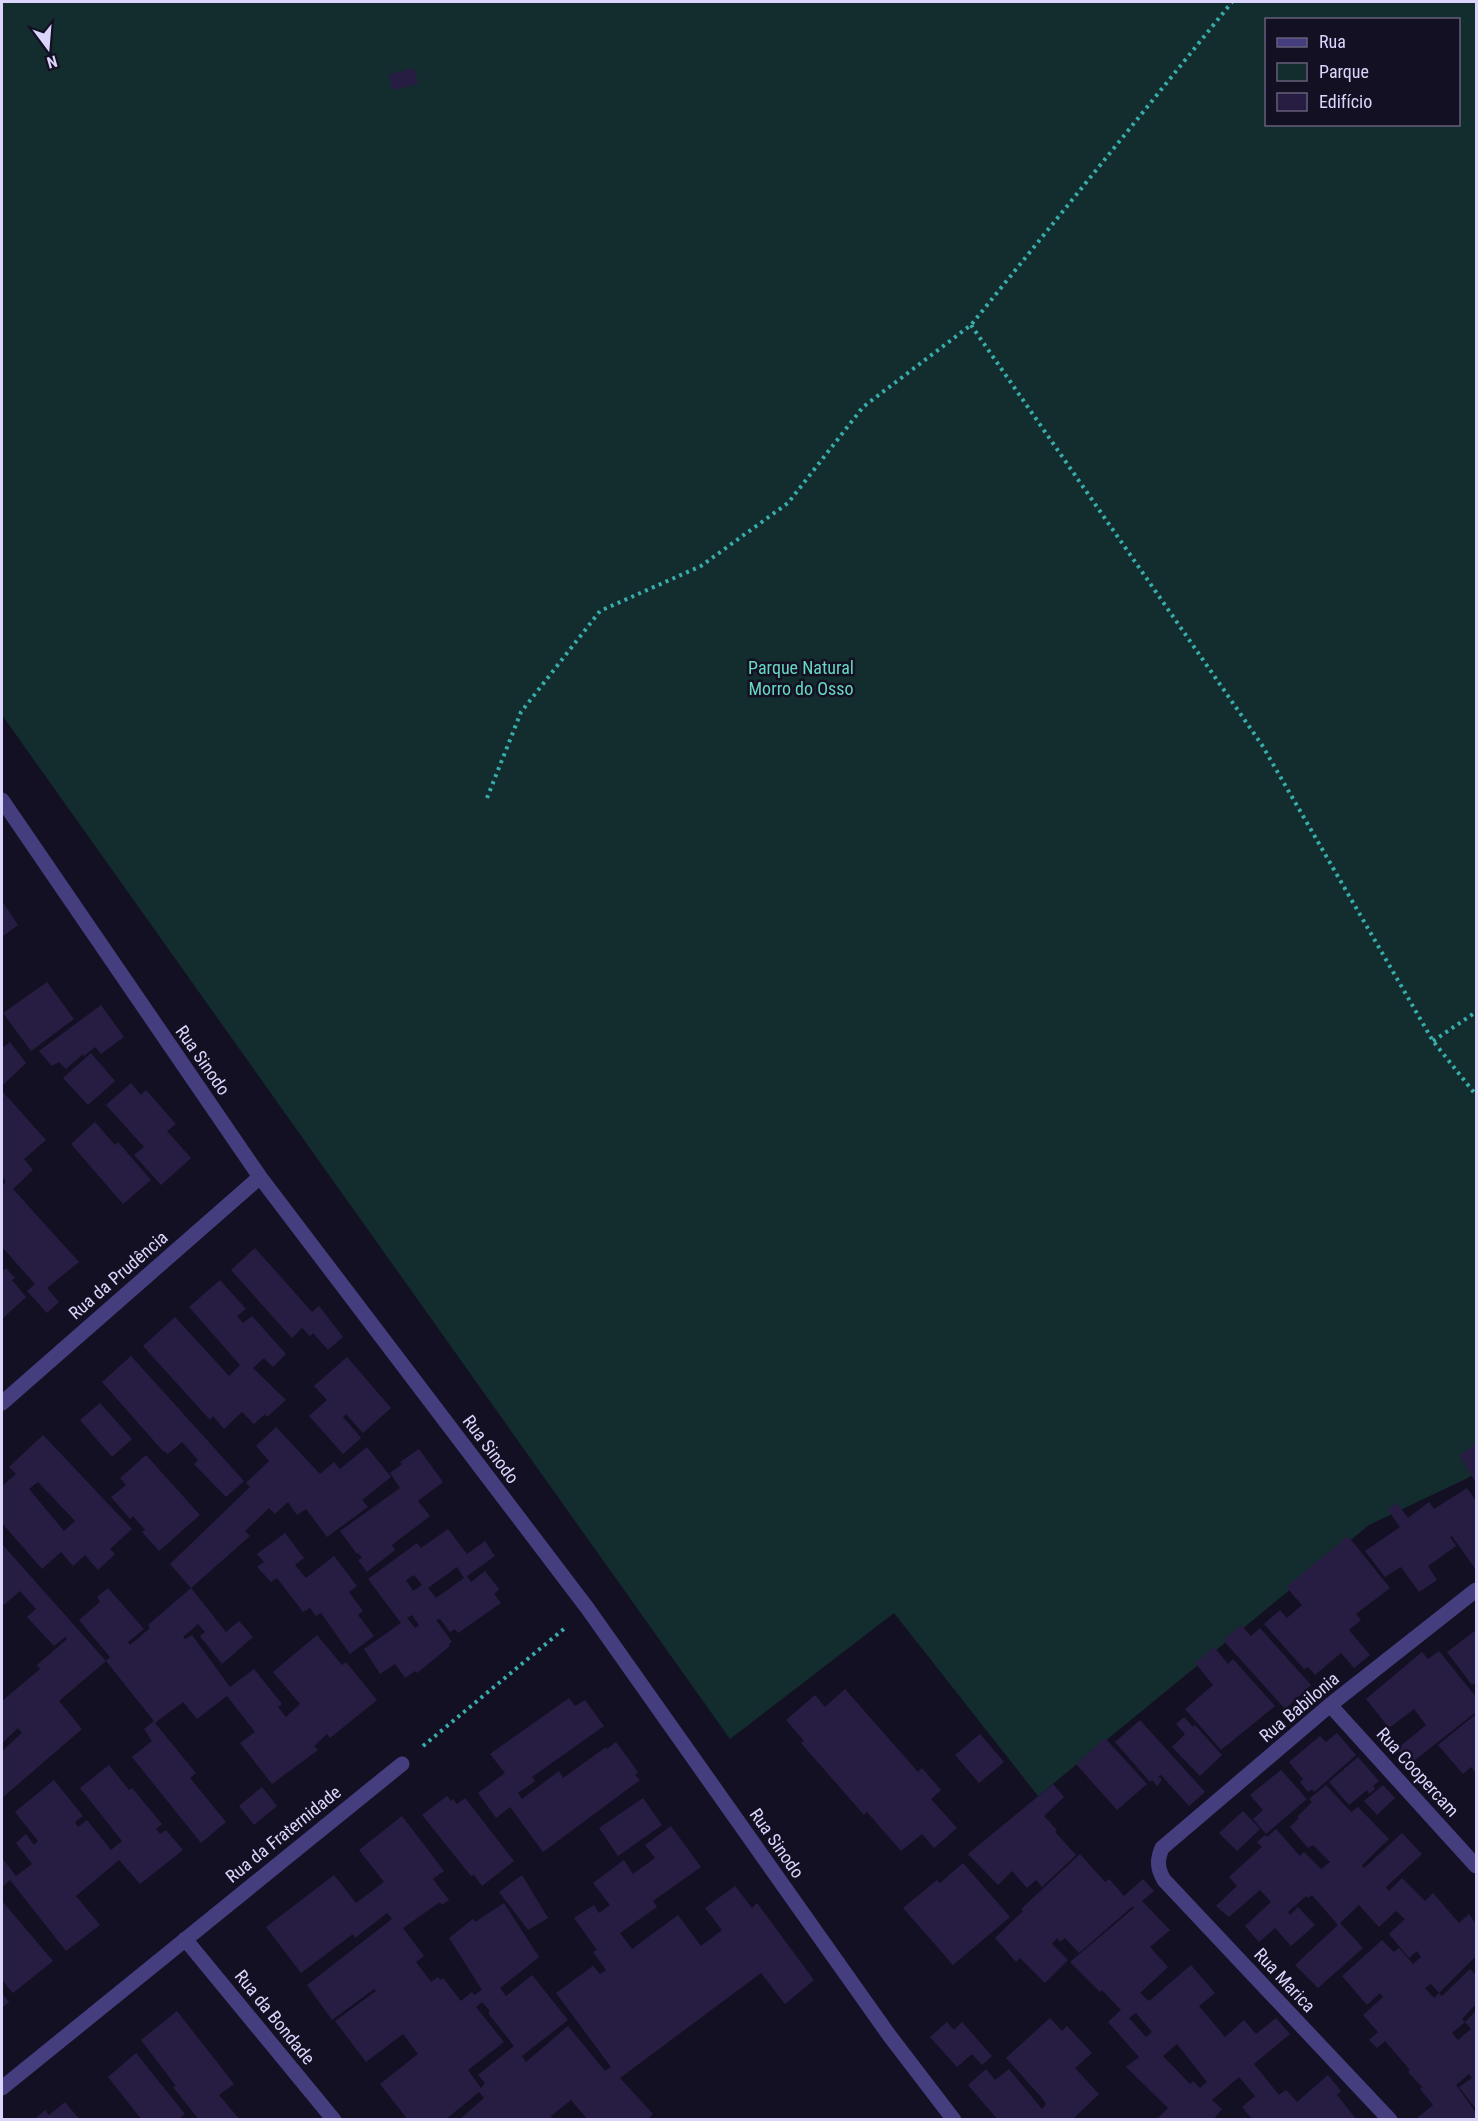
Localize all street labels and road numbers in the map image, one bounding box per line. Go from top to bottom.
street label: Rua Sinodo [171,1021,235,1099]
street label: Rua da Prudência [64,1226,172,1324]
street label: Rua Sinodo [458,1411,524,1487]
street label: Rua Babilonia [1255,1668,1343,1746]
street label: Rua Coopercam [1373,1723,1463,1821]
street label: Rua da Fraternidade [221,1781,345,1887]
street label: Rua Sinodo [745,1804,809,1882]
street label: Rua Marica [1250,1944,1320,2016]
street label: Rua da Bondade [231,1966,319,2068]

